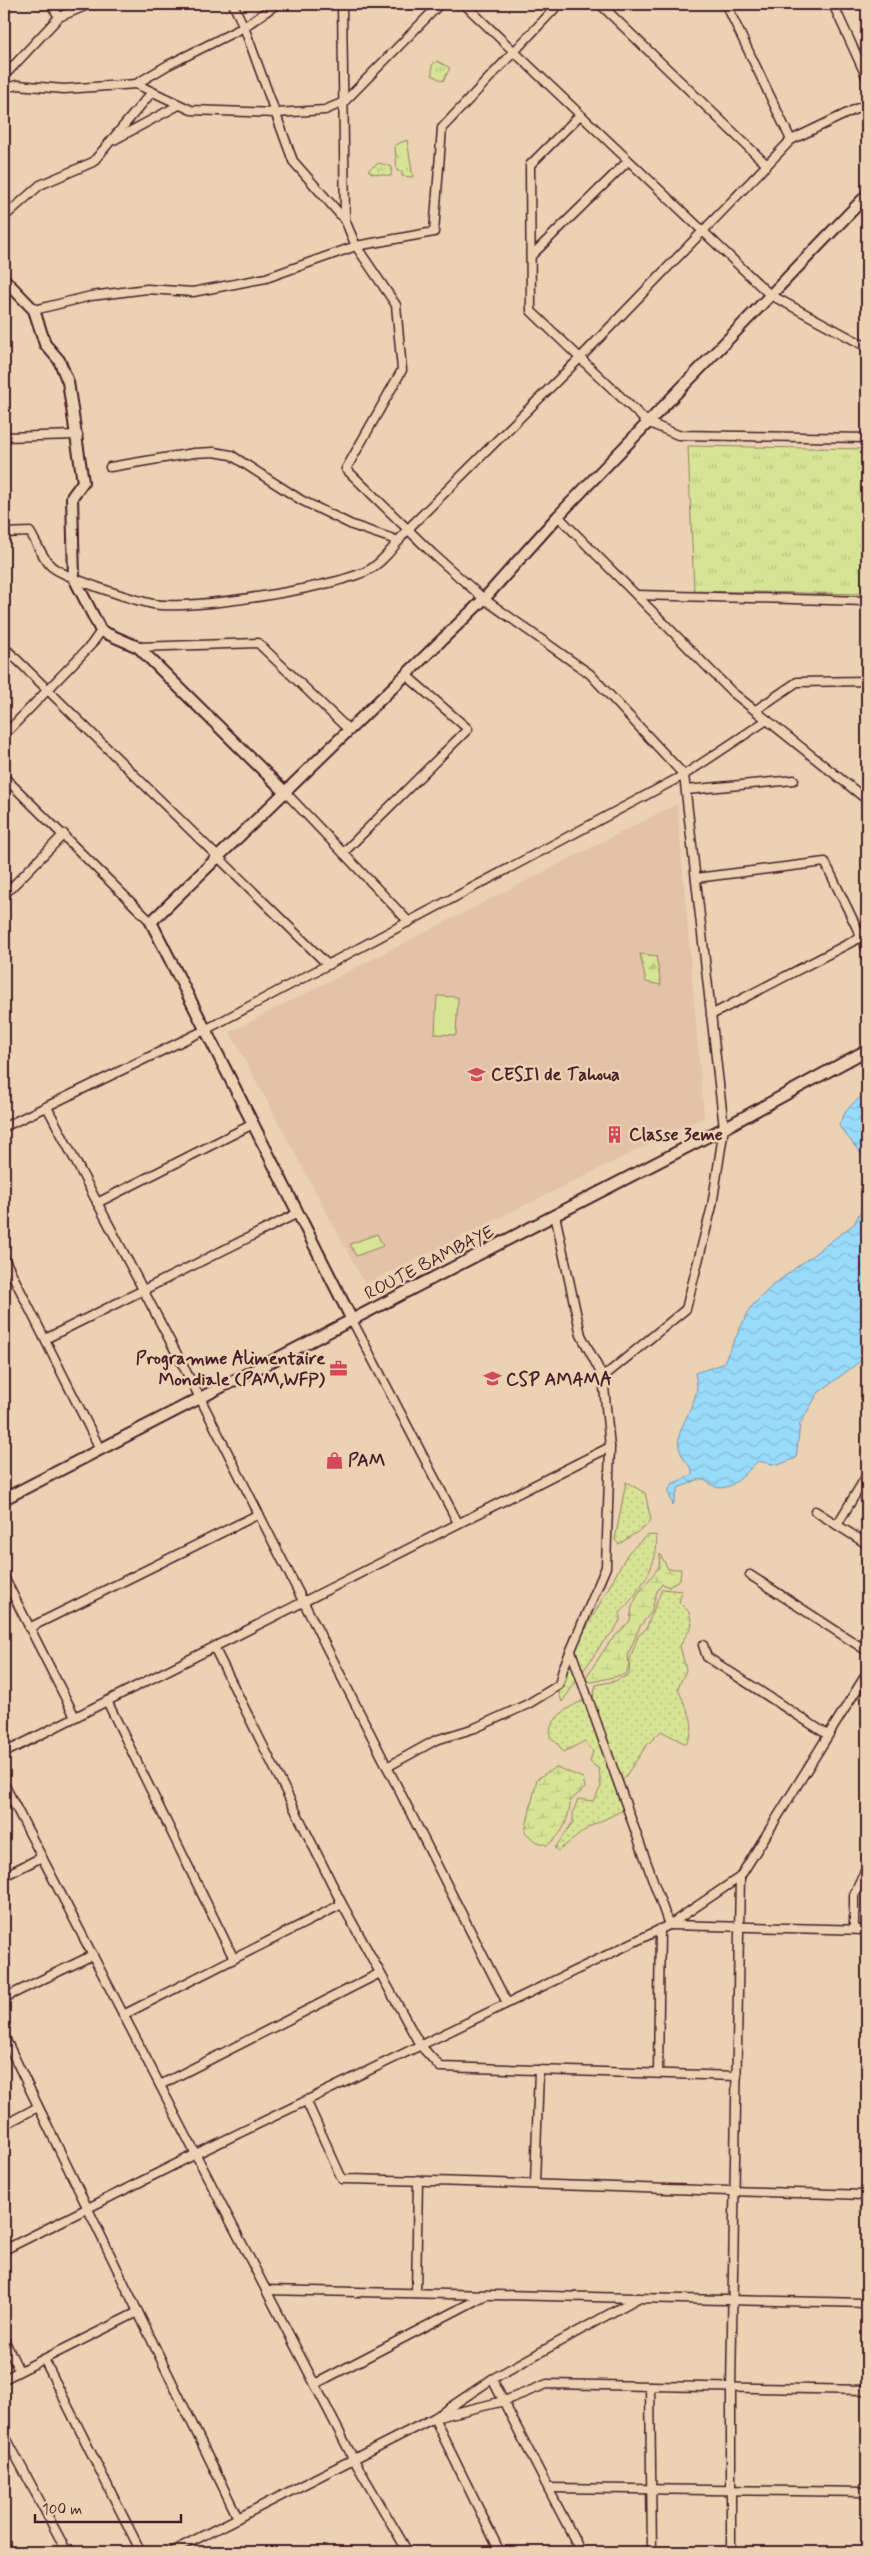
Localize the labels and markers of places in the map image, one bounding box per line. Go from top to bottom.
place label: CESII de Tahoua [491,1063,620,1087]
school or university icon: CESII de Tahoua [467,1064,487,1084]
place label: Classe 3eme [629,1123,723,1147]
building icon: Classe 3eme [605,1124,625,1144]
place label: Programme Alimentaire Mondiale (PAM,WFP) [136,1347,326,1392]
office icon: Programme Alimentaire Mondiale (PAM,WFP) [329,1358,349,1378]
place label: CSP AMAMA [506,1368,612,1392]
school or university icon: CSP AMAMA [482,1369,502,1389]
place label: PAM [348,1449,386,1473]
shop icon: PAM [324,1450,344,1470]

